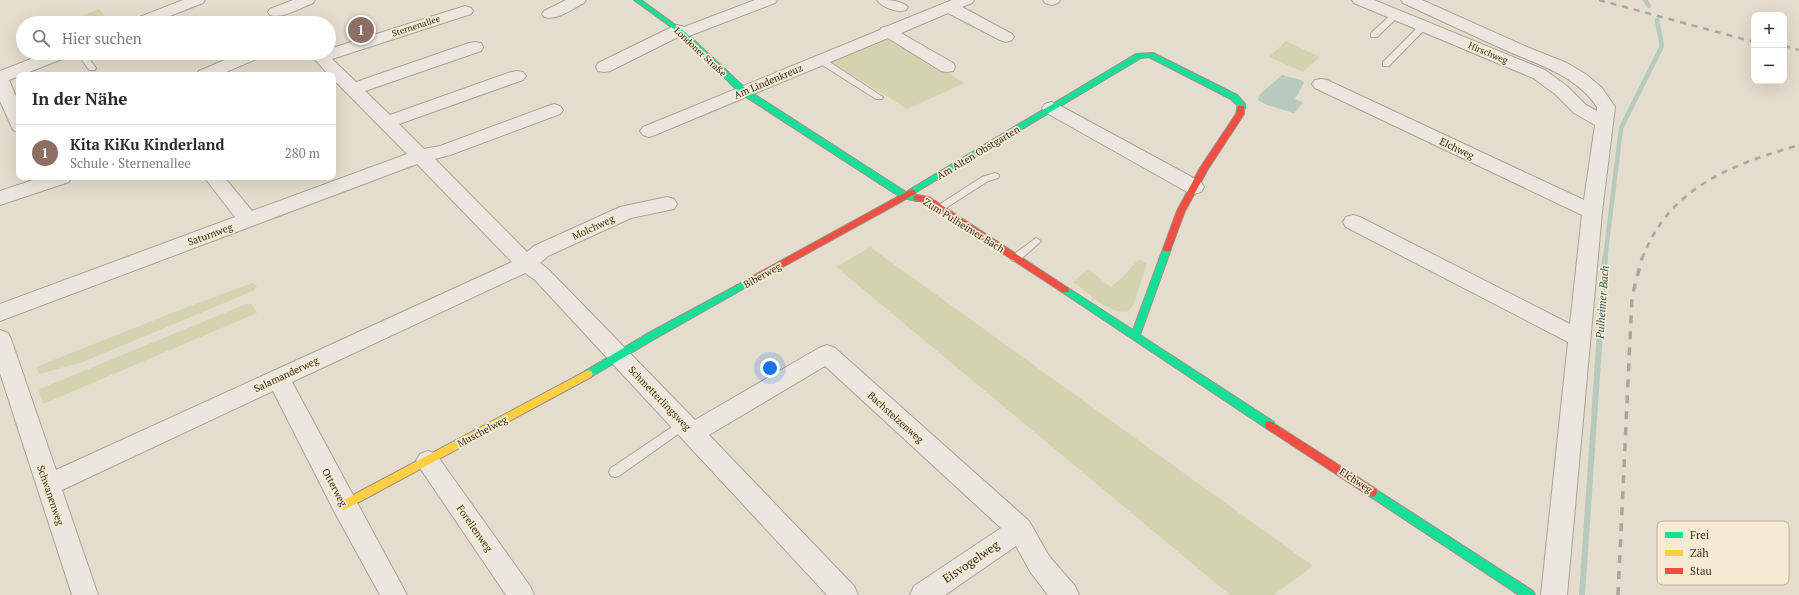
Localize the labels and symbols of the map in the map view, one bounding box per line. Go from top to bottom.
street label: Sternenallee [390,12,442,39]
pin: 1 [348,15,374,45]
street label: Londoner Straße [671,25,729,80]
street label: Hirschweg [1466,39,1510,67]
street label: Am Lindenkreuz [732,61,805,102]
street label: Am Alten Obstgarten [934,123,1022,182]
street label: Elchweg [1437,135,1477,162]
street label: Zum Pulheimer Bach [921,195,1007,256]
street label: Molchweg [570,212,617,243]
street label: Saturnweg [186,220,235,249]
street label: Biberweg [741,259,784,291]
water label: Pulheimer Bach [1592,265,1612,340]
street label: Salamanderweg [252,353,321,395]
your location [760,358,780,378]
street label: Schmetterlingsweg [625,363,694,434]
street label: Bachstelzenweg [865,389,927,446]
street label: Muschelweg [455,413,510,450]
street label: Schwanenweg [34,463,67,528]
street label: Elchweg [1337,465,1375,496]
street label: Otterweg [319,466,350,509]
street label: Forellenweg [454,502,496,555]
legend [1657,521,1789,585]
text: Frei [1690,528,1709,542]
street label: Eisvogelweg [939,537,1003,586]
text: Zäh [1690,546,1709,560]
text: Stau [1690,564,1713,578]

